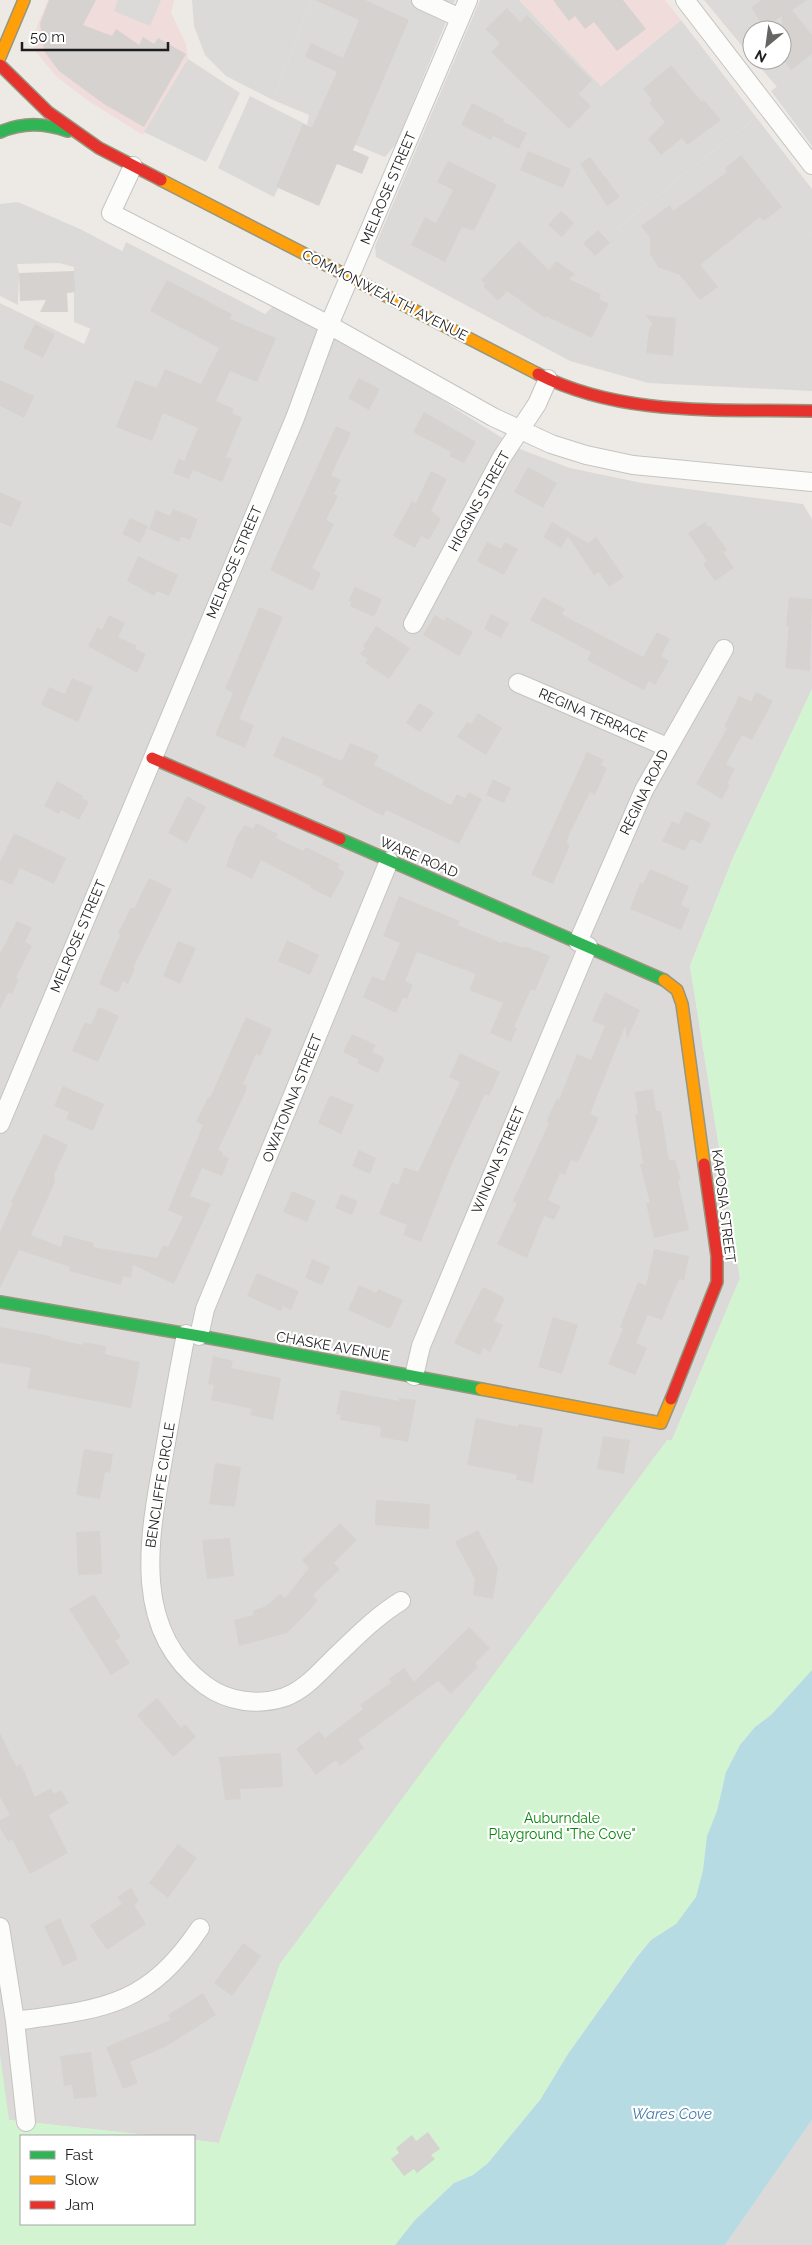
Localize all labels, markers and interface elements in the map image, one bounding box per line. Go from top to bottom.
scale bar [22,20,169,52]
north arrow [742,20,792,70]
text: 50 m [30,28,65,46]
text: N [752,47,769,66]
street label: MELROSE STREET [357,129,419,247]
street label: COMMONWEALTH AVENUE [300,246,470,344]
street label: HIGGINS STREET [445,448,513,554]
street label: MELROSE STREET [203,503,265,621]
street label: REGINA TERRACE [536,685,650,745]
street label: REGINA ROAD [616,747,672,837]
street label: WARE ROAD [378,833,460,881]
street label: MELROSE STREET [47,877,109,995]
street label: OWATONNA STREET [259,1031,325,1165]
street label: WINONA STREET [468,1104,528,1216]
street label: KAPOSIA STREET [709,1148,739,1264]
street label: CHASKE AVENUE [275,1328,391,1364]
street label: BENCLIFFE CIRCLE [142,1421,178,1549]
park label: Auburndale Playground "The Cove" [489,1810,636,1842]
water label: Wares Cove [632,2105,712,2123]
legend [20,2135,195,2225]
text: Fast [65,2146,93,2164]
text: Slow [65,2171,99,2189]
text: Jam [65,2196,94,2214]

